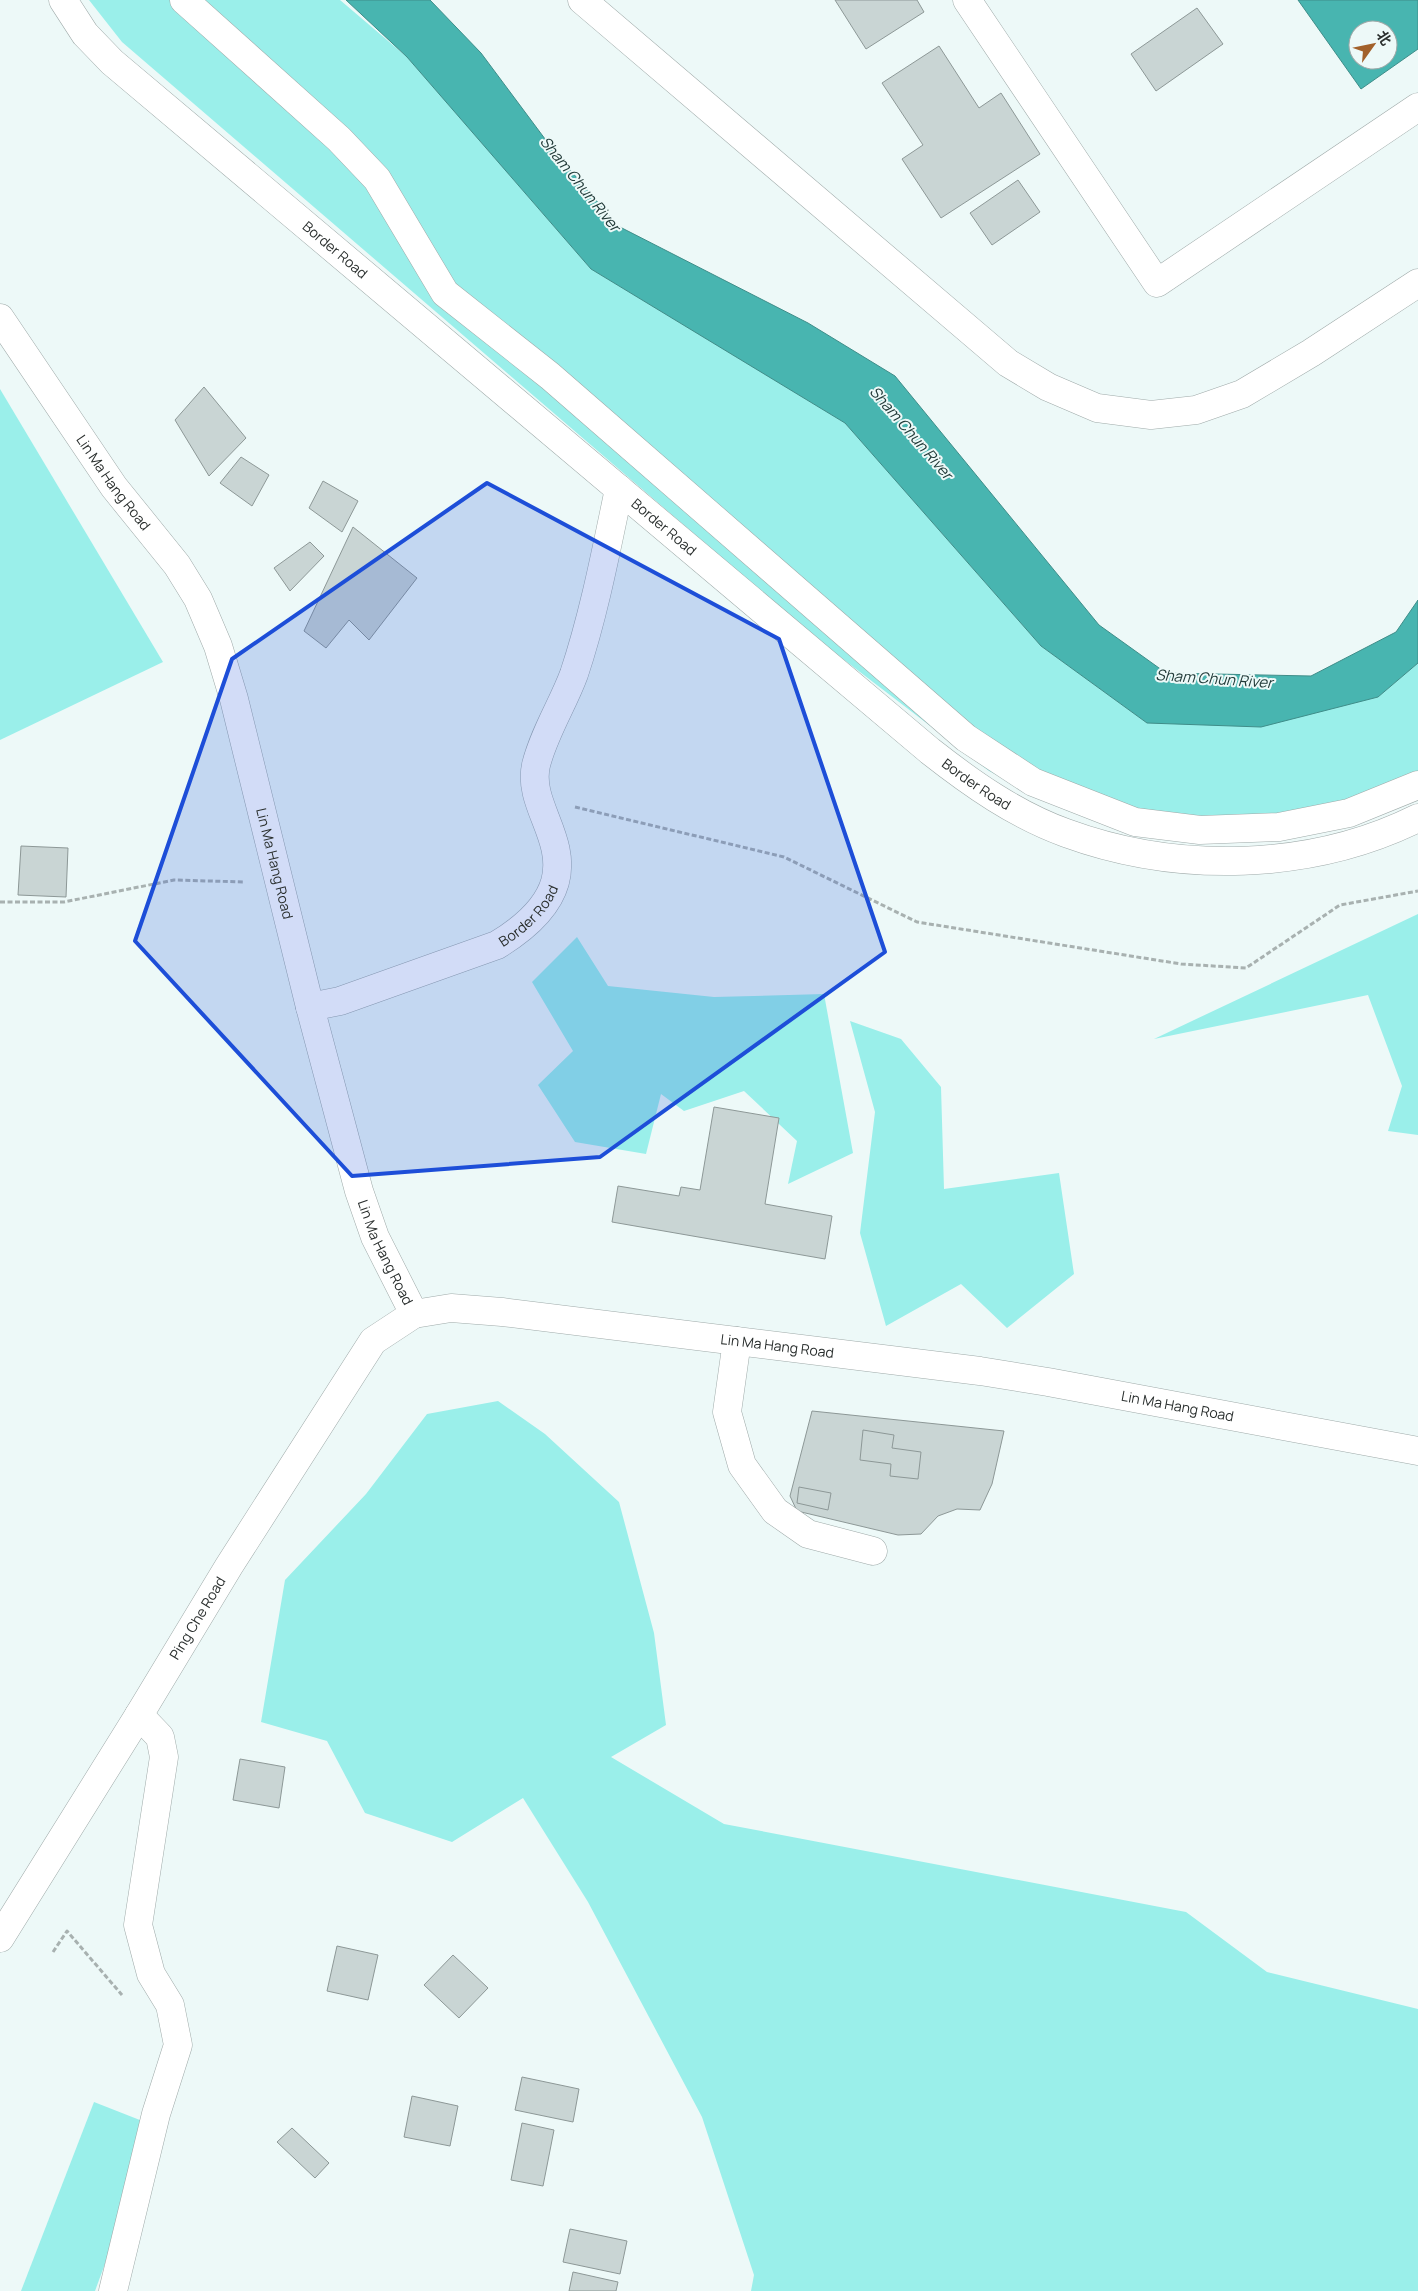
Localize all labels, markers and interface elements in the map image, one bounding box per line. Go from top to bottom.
north arrow [1348,20,1398,70]
text: 北 [1373,27,1396,49]
water label: Sham Chun River [535,132,627,238]
street label: Border Road [299,217,372,282]
water label: Sham Chun River [865,382,959,486]
street label: Lin Ma Hang Road [73,431,155,534]
street label: Border Road [628,494,701,559]
water label: Sham Chun River [1155,664,1276,693]
street label: Border Road [938,754,1014,814]
street label: Lin Ma Hang Road [252,806,298,921]
street label: Border Road [495,882,562,951]
street label: Lin Ma Hang Road [354,1197,418,1308]
street label: Lin Ma Hang Road [720,1329,835,1362]
street label: Lin Ma Hang Road [1120,1386,1235,1425]
street label: Ping Che Road [165,1573,229,1663]

